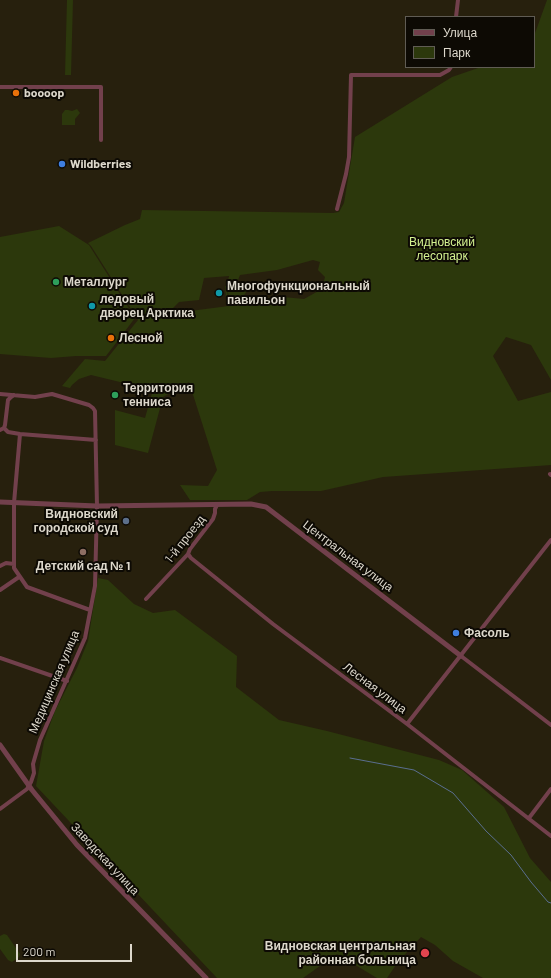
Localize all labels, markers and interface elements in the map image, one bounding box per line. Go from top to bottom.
legend [405,16,535,68]
text: Улица [443,25,477,39]
text: Парк [443,45,470,59]
place label: boooop [24,86,64,100]
marker: boooop [11,88,21,98]
place label: Wildberries [70,157,131,171]
marker: Wildberries [57,159,67,169]
park label: Видновский лесопарк [409,235,475,263]
place label: Металлург [64,275,127,289]
marker: Металлург [51,277,61,287]
place label: Многофункциональный павильон [227,279,370,307]
marker: Многофункциональный павильон [214,288,224,298]
place label: ледовый дворец Арктика [100,292,194,320]
marker: ледовый дворец Арктика [87,301,97,311]
place label: Лесной [119,331,163,345]
marker: Лесной [106,333,116,343]
place label: Территория тенниса [123,381,193,409]
marker: Территория тенниса [110,390,120,400]
place label: Видновский городской суд [34,507,118,535]
street label: 1-й проезд [162,512,208,566]
marker: Видновский городской суд [121,516,131,526]
street label: Центральная улица [300,517,396,595]
marker: Детский сад № 1 [78,547,88,557]
place label: Детский сад № 1 [36,559,130,573]
place label: Фасоль [464,626,510,640]
street label: Медицинская улица [26,628,82,736]
marker: Фасоль [451,628,461,638]
street label: Лесная улица [340,659,410,717]
street label: Заводская улица [68,820,142,898]
scale bar [18,936,134,962]
place label: Видновская центральная районная больница [265,939,416,967]
text: 200 m [23,944,55,958]
marker: Видновская центральная районная больница [419,947,431,959]

